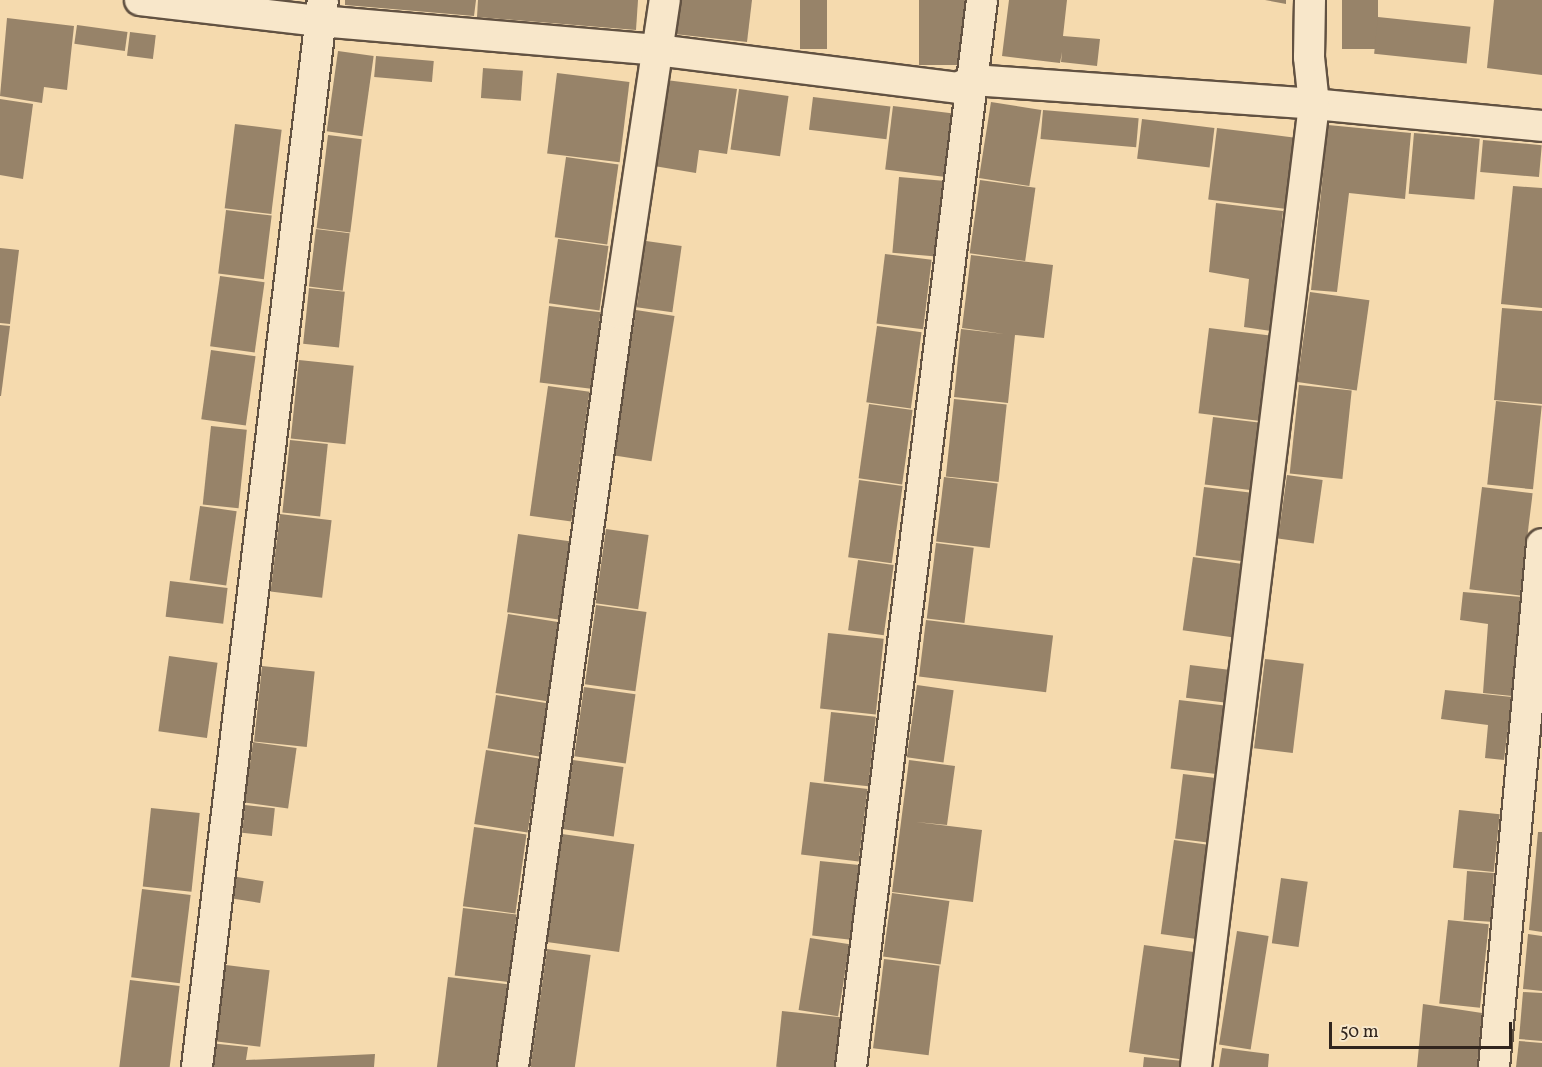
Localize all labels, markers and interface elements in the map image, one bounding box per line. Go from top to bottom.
scale bar [1332,1010,1515,1048]
text: 50 m [1340,1020,1379,1045]

